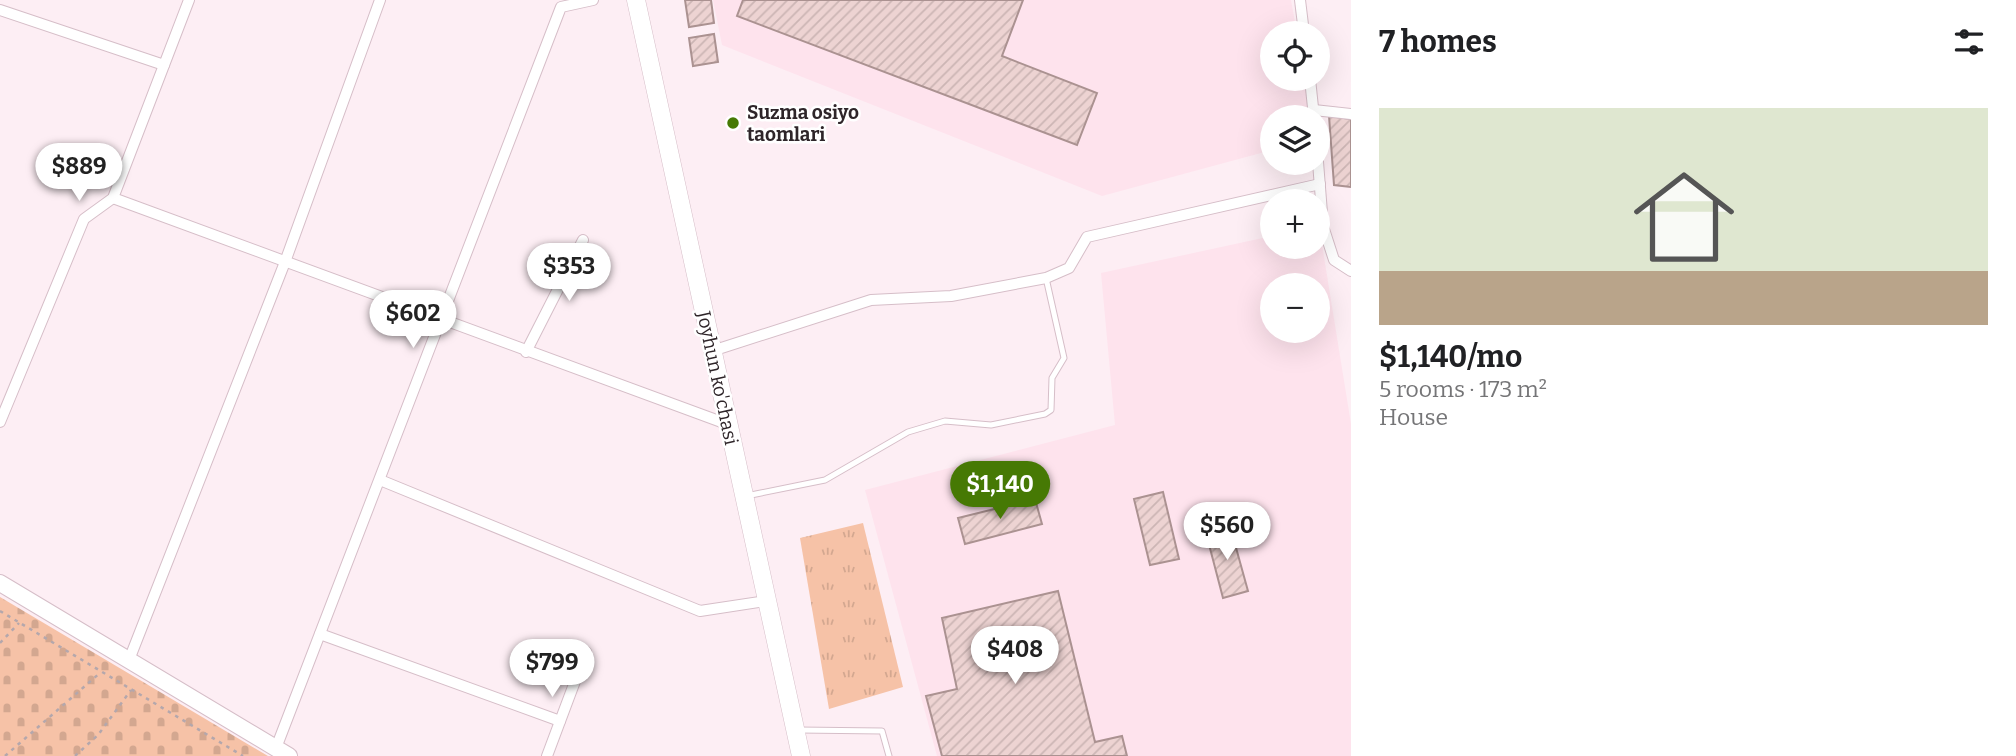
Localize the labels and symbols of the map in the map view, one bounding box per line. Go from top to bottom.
place label: Suzma osiyo taomlari [747,101,859,146]
marker: Suzma osiyo taomlari [725,115,741,131]
pin: $889 [38,144,120,203]
pin: $353 [528,244,610,303]
pin: $602 [372,290,454,350]
street label: Joyhun ko'chasi [692,308,743,448]
pin: $1,140 [943,462,1057,521]
pin: $560 [1186,503,1268,562]
pin: $408 [974,626,1056,686]
pin: $799 [511,640,593,699]

